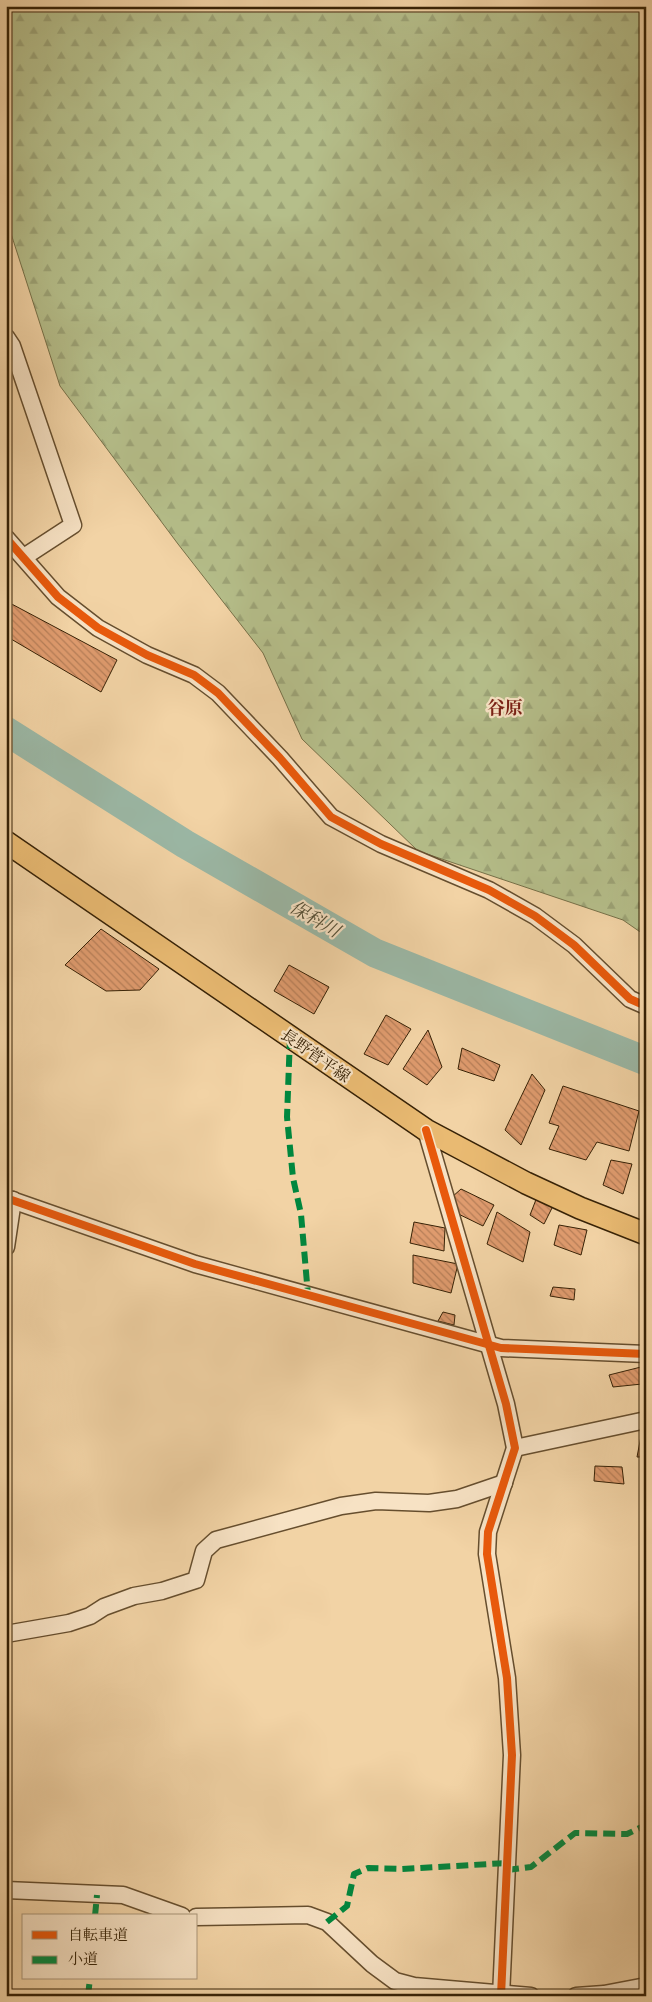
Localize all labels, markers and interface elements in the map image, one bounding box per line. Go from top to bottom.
district label: 谷原 [487,696,523,721]
water label: 保科川 [285,895,346,945]
street label: 長野菅平線 [276,1024,355,1088]
legend [22,1914,198,1980]
text: 自転車道 [68,1925,128,1945]
text: 小道 [68,1949,98,1969]

